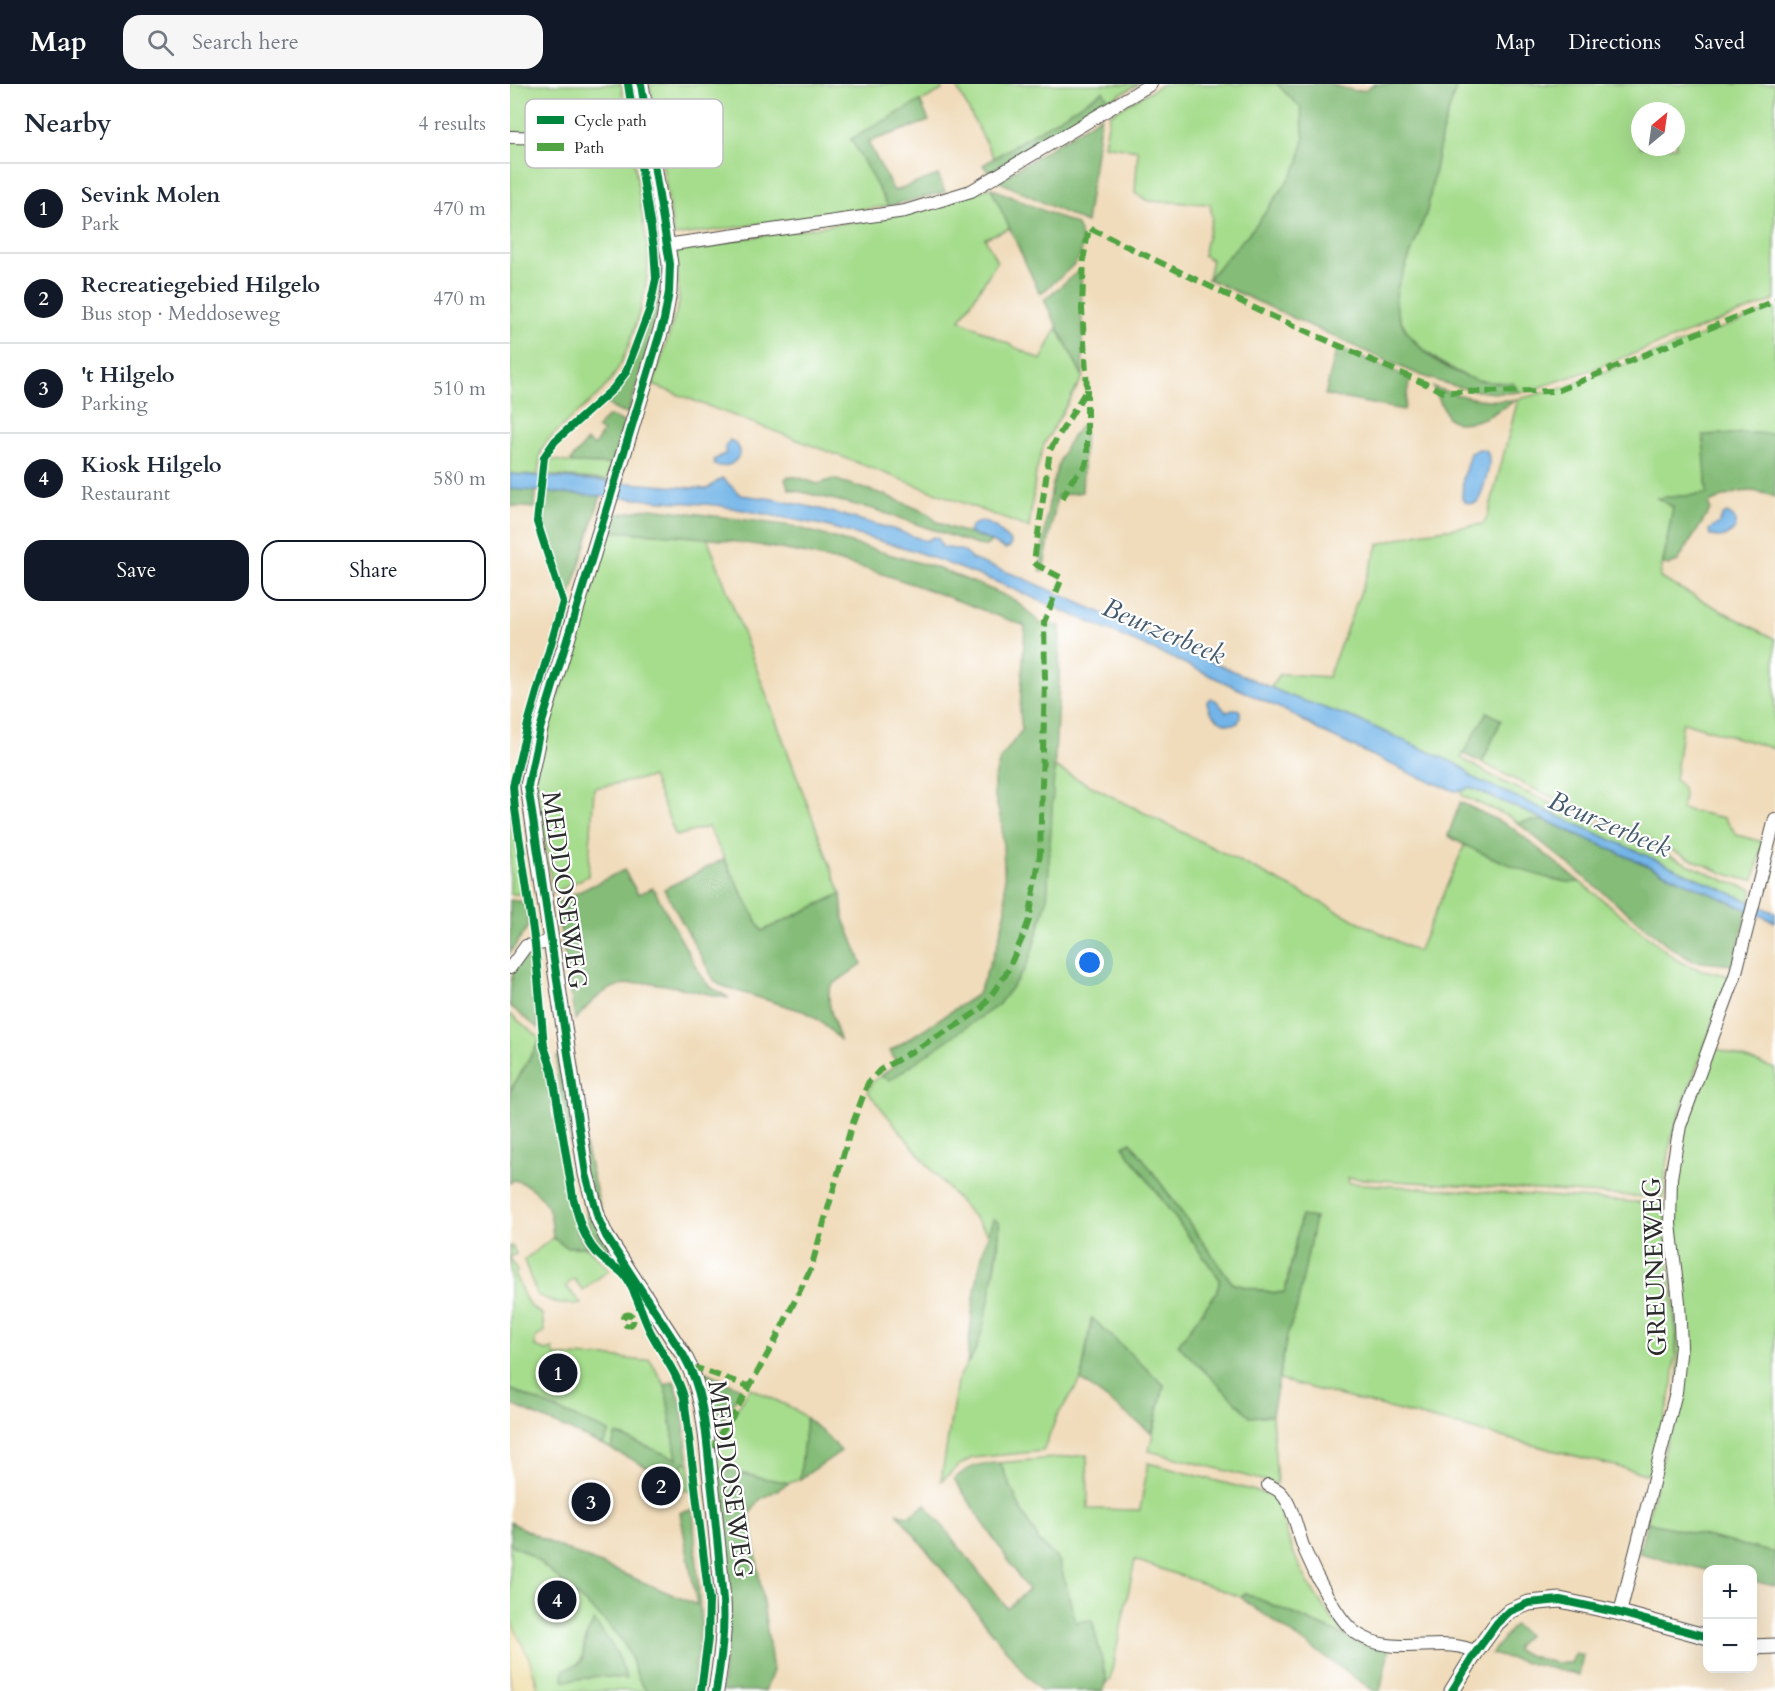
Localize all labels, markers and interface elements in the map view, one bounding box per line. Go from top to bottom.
search box [123,15,543,69]
text: Map [30,23,87,61]
icon: search [144,26,177,59]
text: Search here [192,27,299,57]
text: Map [1495,28,1535,57]
text: Directions [1568,28,1661,57]
text: Saved [1694,28,1745,57]
legend [525,99,723,168]
north arrow [1631,102,1685,156]
text: Nearby [24,106,112,141]
text: 4 results [418,110,486,137]
text: Cycle path [574,110,647,132]
text: Path [574,137,604,159]
text: Sevink Molen [81,180,220,210]
text: 1 [38,195,49,222]
text: 470 m [433,195,486,222]
text: Park [81,210,119,237]
text: Recreatiegebied Hilgelo [81,270,320,300]
text: 2 [38,285,49,312]
text: 470 m [433,285,486,312]
text: Bus stop · Meddoseweg [81,300,280,327]
text: 't Hilgelo [81,360,175,390]
text: 3 [38,375,49,402]
text: 510 m [433,375,486,402]
text: Parking [81,390,148,417]
text: Kiosk Hilgelo [81,450,222,480]
text: 4 [38,465,49,492]
text: 580 m [433,465,486,492]
text: Restaurant [81,480,170,507]
button: Save [24,540,249,601]
button: Share [261,540,486,601]
water label: Beurzerbeek [1096,589,1232,674]
water label: Beurzerbeek [1542,782,1678,867]
street label: MEDDOSEWEG [533,789,596,991]
your location [1075,948,1104,977]
street label: GREUNEWEG [1634,1177,1675,1357]
pin: 1 [538,1350,578,1396]
street label: MEDDOSEWEG [699,1378,762,1580]
pin: 2 [642,1464,680,1508]
pin: 3 [572,1480,610,1524]
map controls [1703,1565,1757,1673]
button: + [1703,1565,1757,1619]
pin: 4 [538,1578,576,1622]
button: − [1703,1619,1757,1673]

